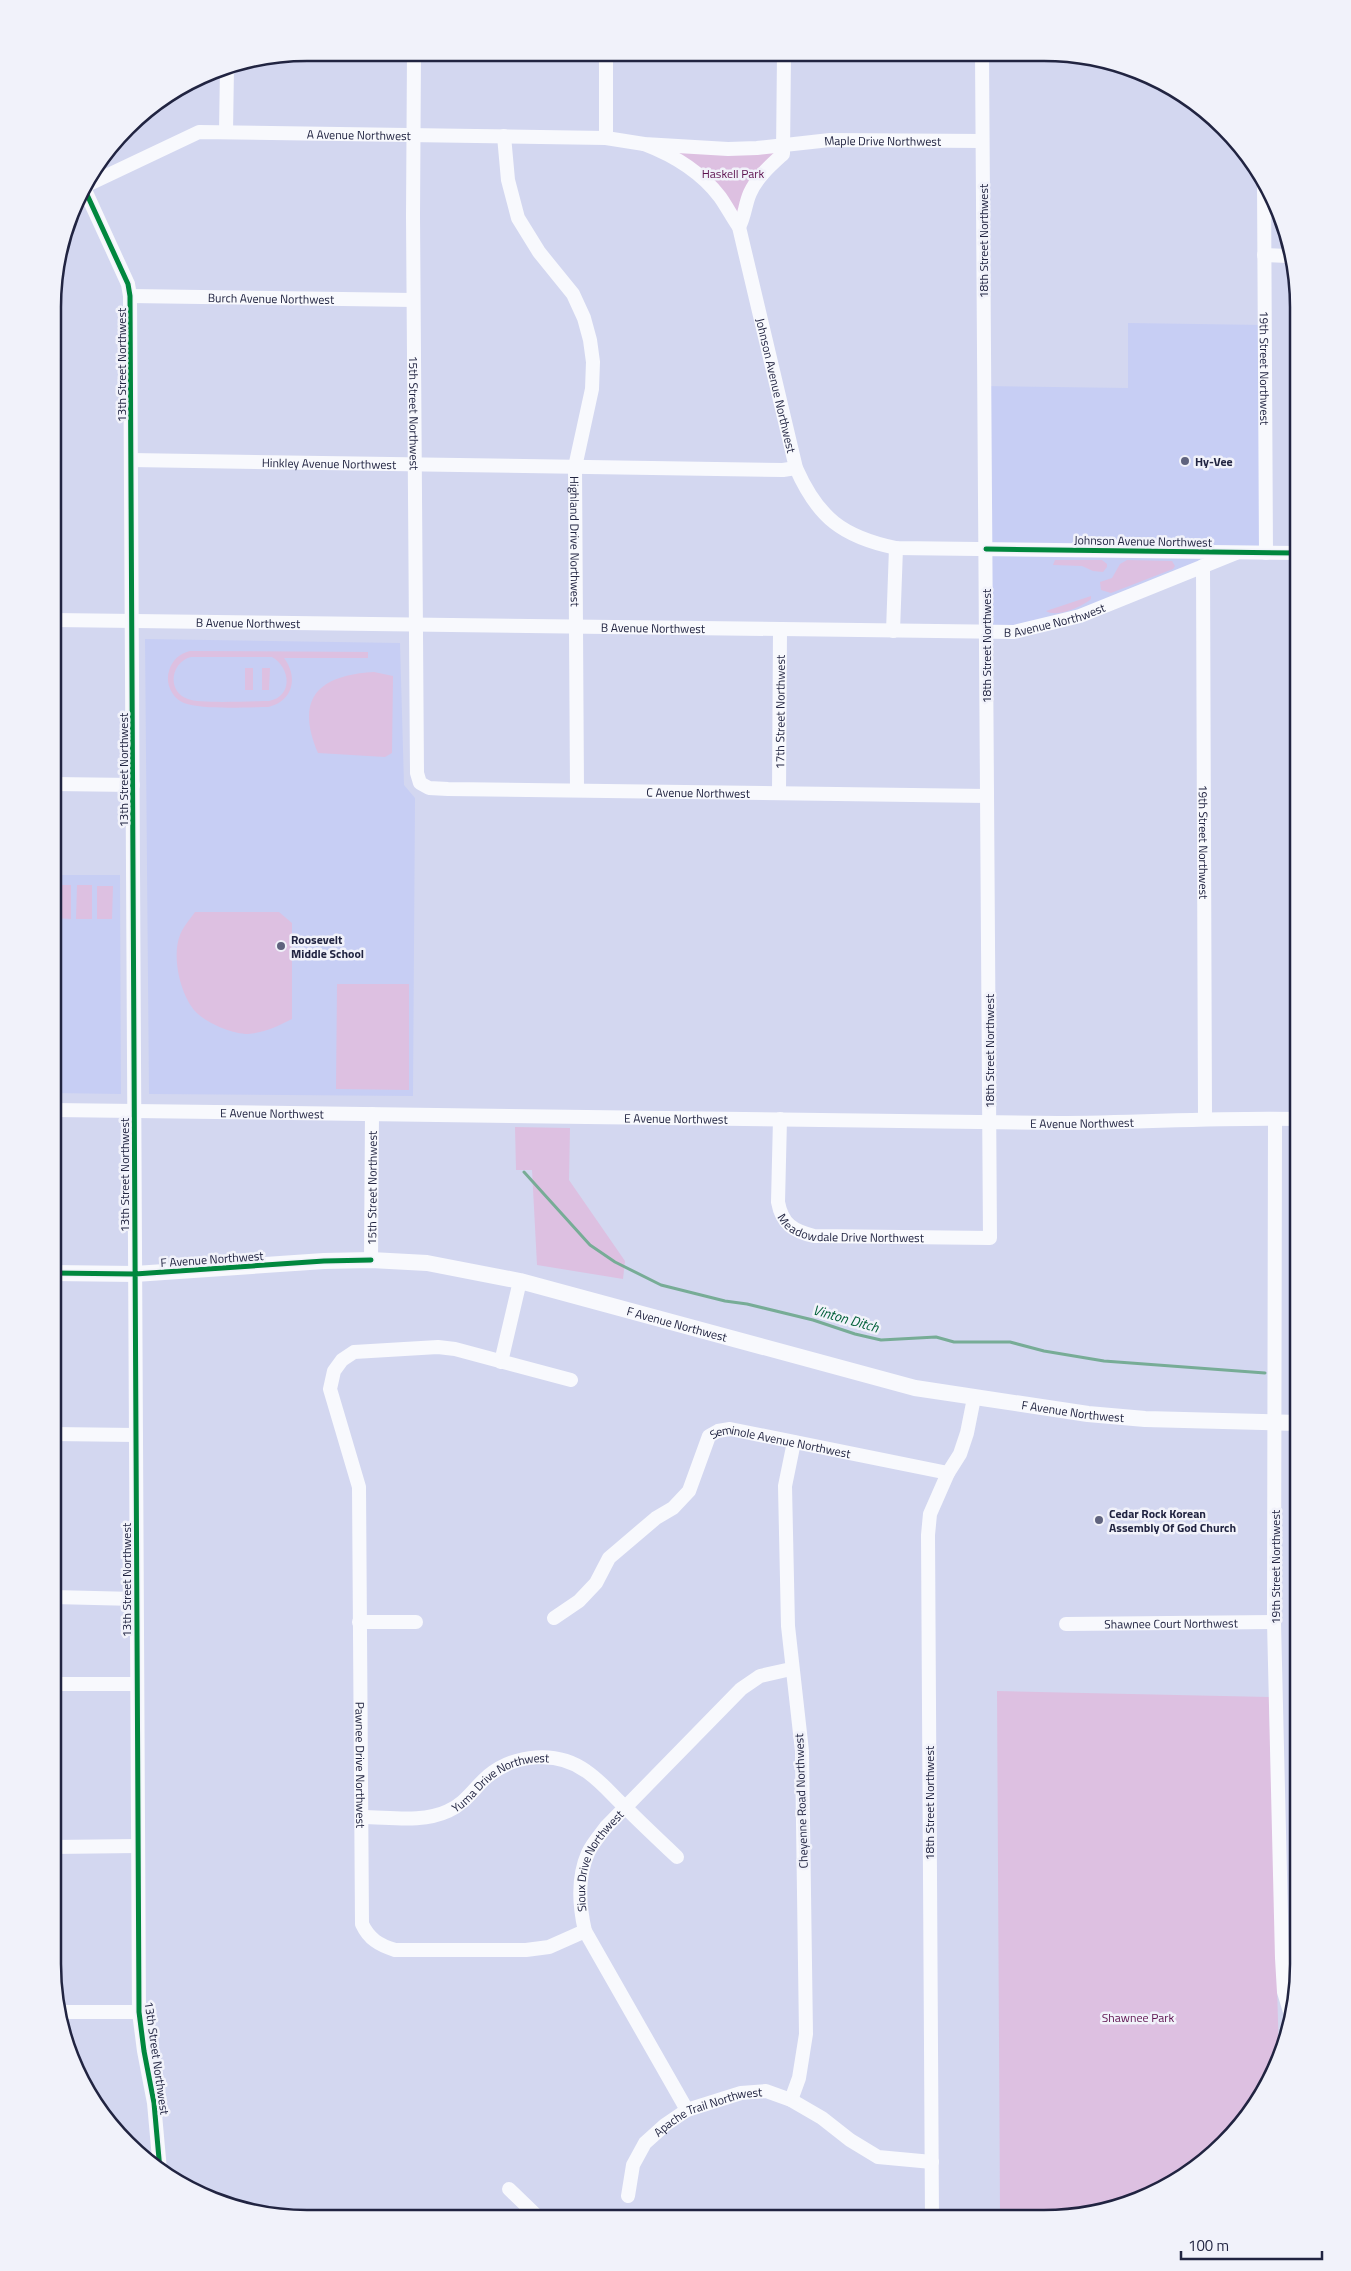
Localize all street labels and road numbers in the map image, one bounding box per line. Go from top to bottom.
street label: A Avenue Northwest [307,124,412,145]
street label: Maple Drive Northwest [823,130,942,150]
street label: 18th Street Northwest [974,183,993,298]
street label: Burch Avenue Northwest [208,288,335,308]
street label: 13th Street Northwest [112,307,131,422]
street label: 19th Street Northwest [1255,311,1275,426]
street label: Johnson Avenue Northwest [751,316,802,455]
street label: 15th Street Northwest [405,356,424,471]
street label: Hinkley Avenue Northwest [262,453,397,474]
street label: Highland Drive Northwest [566,476,585,607]
street label: Johnson Avenue Northwest [1074,530,1213,552]
street label: 18th Street Northwest [977,588,996,703]
street label: B Avenue Northwest [1004,597,1109,641]
street label: B Avenue Northwest [196,612,301,633]
street label: B Avenue Northwest [601,617,706,638]
street label: 17th Street Northwest [770,654,789,769]
street label: 13th Street Northwest [114,712,133,827]
street label: C Avenue Northwest [646,782,751,802]
street label: 19th Street Northwest [1194,785,1214,900]
street label: 18th Street Northwest [980,993,999,1108]
street label: E Avenue Northwest [220,1103,325,1123]
street label: E Avenue Northwest [624,1108,729,1128]
street label: E Avenue Northwest [1030,1112,1135,1133]
street label: 13th Street Northwest [115,1117,134,1232]
street label: 15th Street Northwest [362,1130,381,1245]
street label: Meadowdale Drive Northwest [773,1209,925,1247]
street label: F Avenue Northwest [160,1246,265,1272]
street label: F Avenue Northwest [625,1301,730,1346]
street label: F Avenue Northwest [1020,1395,1126,1427]
street label: Seminole Avenue Northwest [706,1419,853,1463]
street label: 19th Street Northwest [1266,1509,1285,1624]
street label: 13th Street Northwest [117,1522,136,1637]
street label: Shawnee Court Northwest [1104,1613,1239,1633]
street label: Pawnee Drive Northwest [351,1702,371,1829]
street label: Cheyenne Road Northwest [789,1732,813,1869]
street label: 18th Street Northwest [920,1745,939,1860]
street label: Yuma Drive Northwest [448,1748,551,1817]
street label: Sioux Drive Northwest [571,1805,628,1913]
street label: 13th Street Northwest [140,2000,174,2117]
street label: Apache Trail Northwest [649,2082,764,2141]

